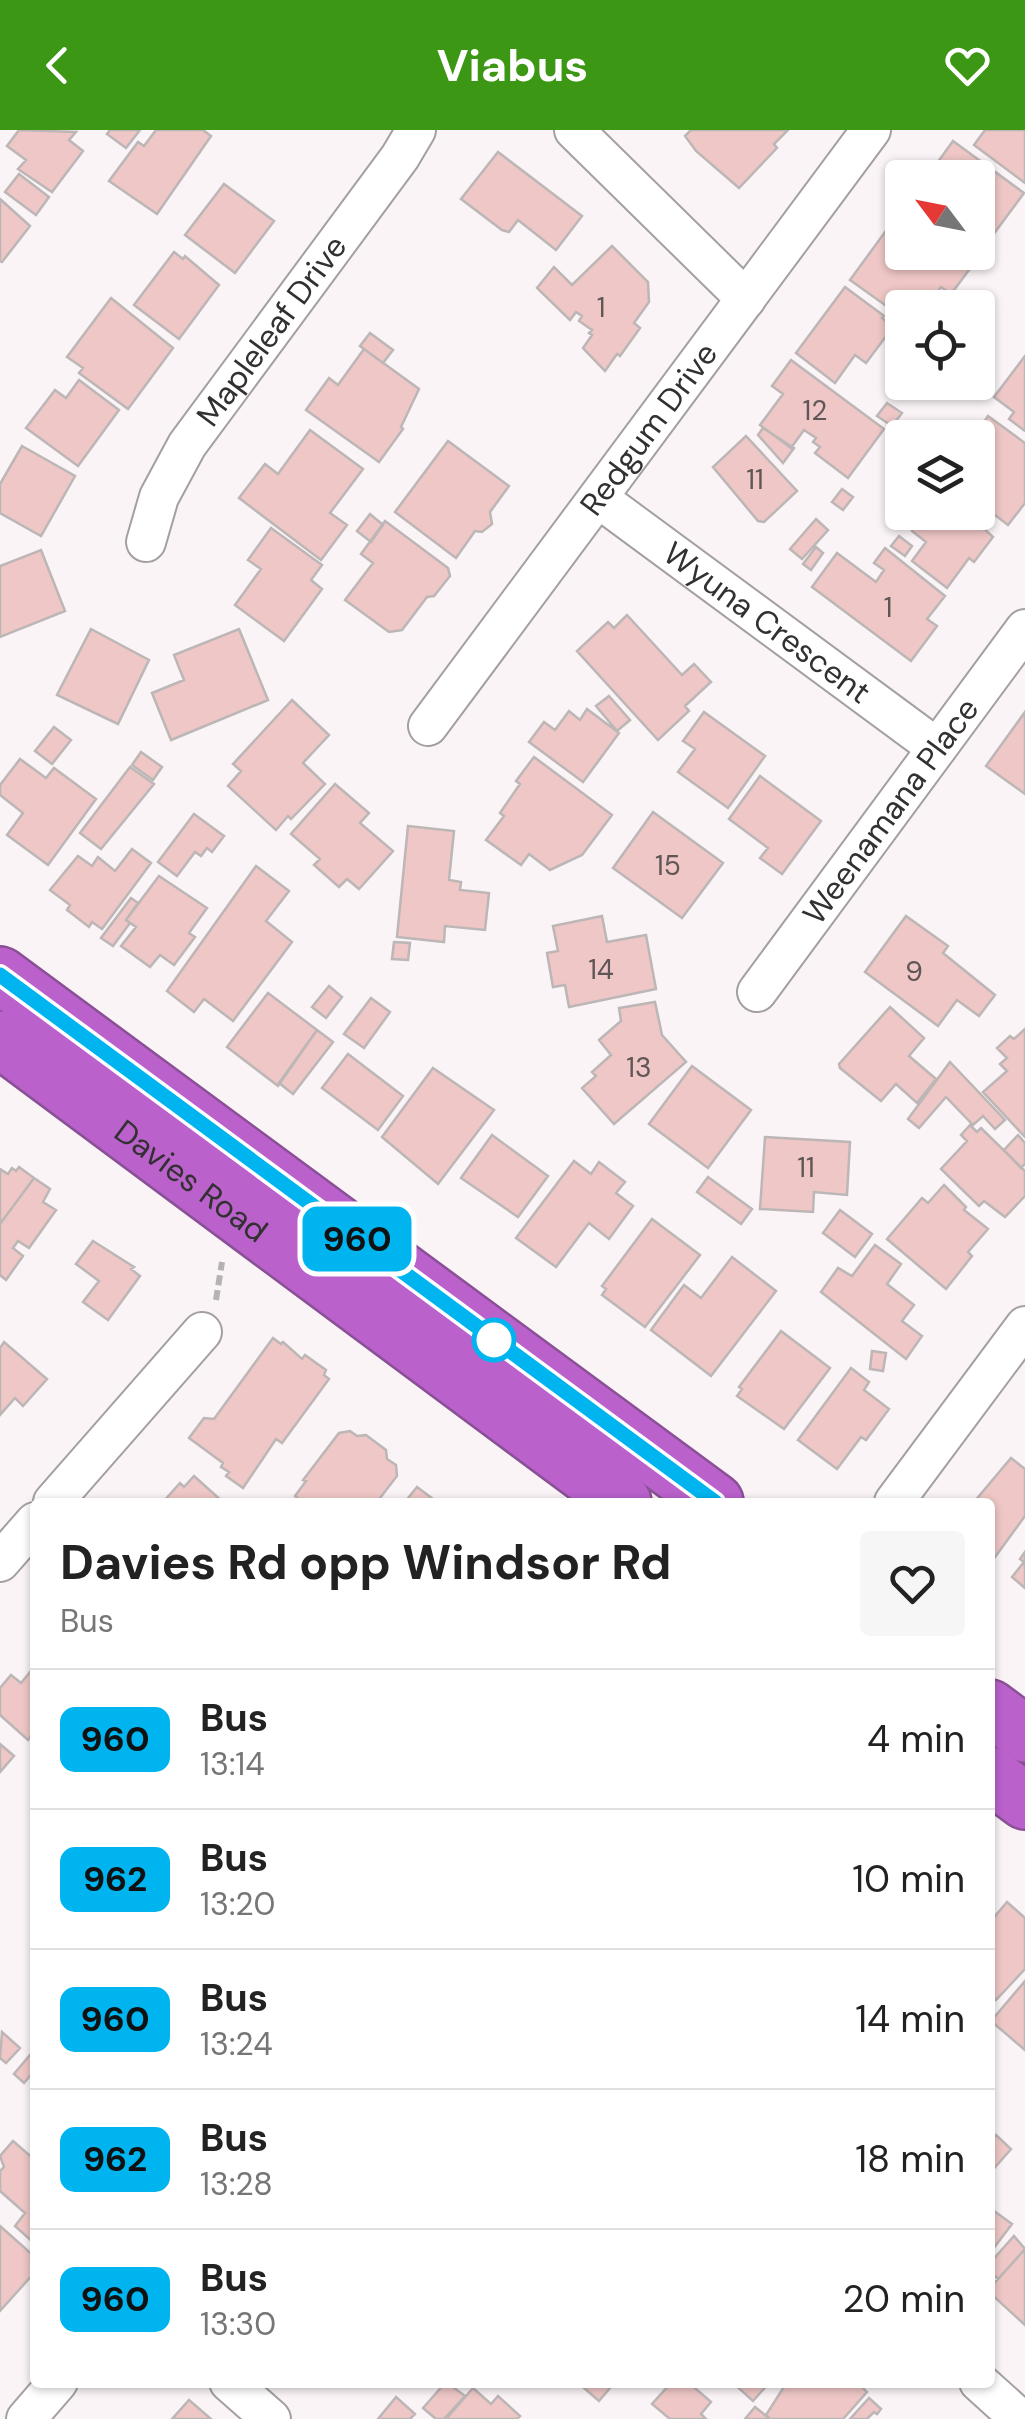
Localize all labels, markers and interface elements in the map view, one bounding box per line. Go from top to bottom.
text: Viabus [437,36,588,95]
icon: back [30,38,85,93]
icon: heart [940,38,995,93]
north arrow [885,160,995,270]
map controls [885,160,995,530]
street label: Mapleleaf Drive [187,227,356,435]
house number: 1 [597,289,605,326]
button: locate [885,290,995,400]
street label: Redgum Drive [571,334,727,524]
house number: 12 [803,392,827,429]
button: layers [885,420,995,530]
house number: 11 [746,461,764,498]
street label: Wyuna Crescent [655,532,879,713]
house number: 1 [884,589,892,626]
street label: Weenamana Place [793,689,988,933]
house number: 15 [655,847,681,884]
house number: 14 [588,951,614,988]
house number: 9 [905,953,923,990]
house number: 13 [626,1049,652,1086]
street label: Davies Road [106,1110,276,1252]
house number: 11 [797,1149,815,1186]
line badge: 960 [300,1206,414,1272]
text: 960 [322,1216,392,1262]
unlabelled marker [473,1319,515,1361]
text: Davies Rd opp Windsor Rd [60,1531,671,1594]
button: heart [860,1531,965,1636]
text: Bus [60,1600,114,1642]
text: Bus [200,1693,268,1743]
text: 4 min [867,1714,965,1764]
text: 960 [80,1716,150,1762]
text: 13:14 [200,1743,265,1785]
text: Bus [200,1833,268,1883]
text: 10 min [852,1854,965,1904]
text: 962 [83,1856,147,1902]
text: 13:20 [200,1883,275,1925]
text: Bus [200,1973,268,2023]
text: 14 min [855,1994,965,2044]
text: 960 [80,1996,150,2042]
text: 13:24 [200,2023,273,2065]
text: Bus [200,2113,268,2163]
text: 18 min [855,2134,965,2184]
text: 962 [83,2136,147,2182]
text: 13:28 [200,2163,273,2205]
text: Bus [200,2253,268,2303]
text: 20 min [843,2274,965,2324]
text: 960 [80,2276,150,2322]
text: 13:30 [200,2303,276,2345]

